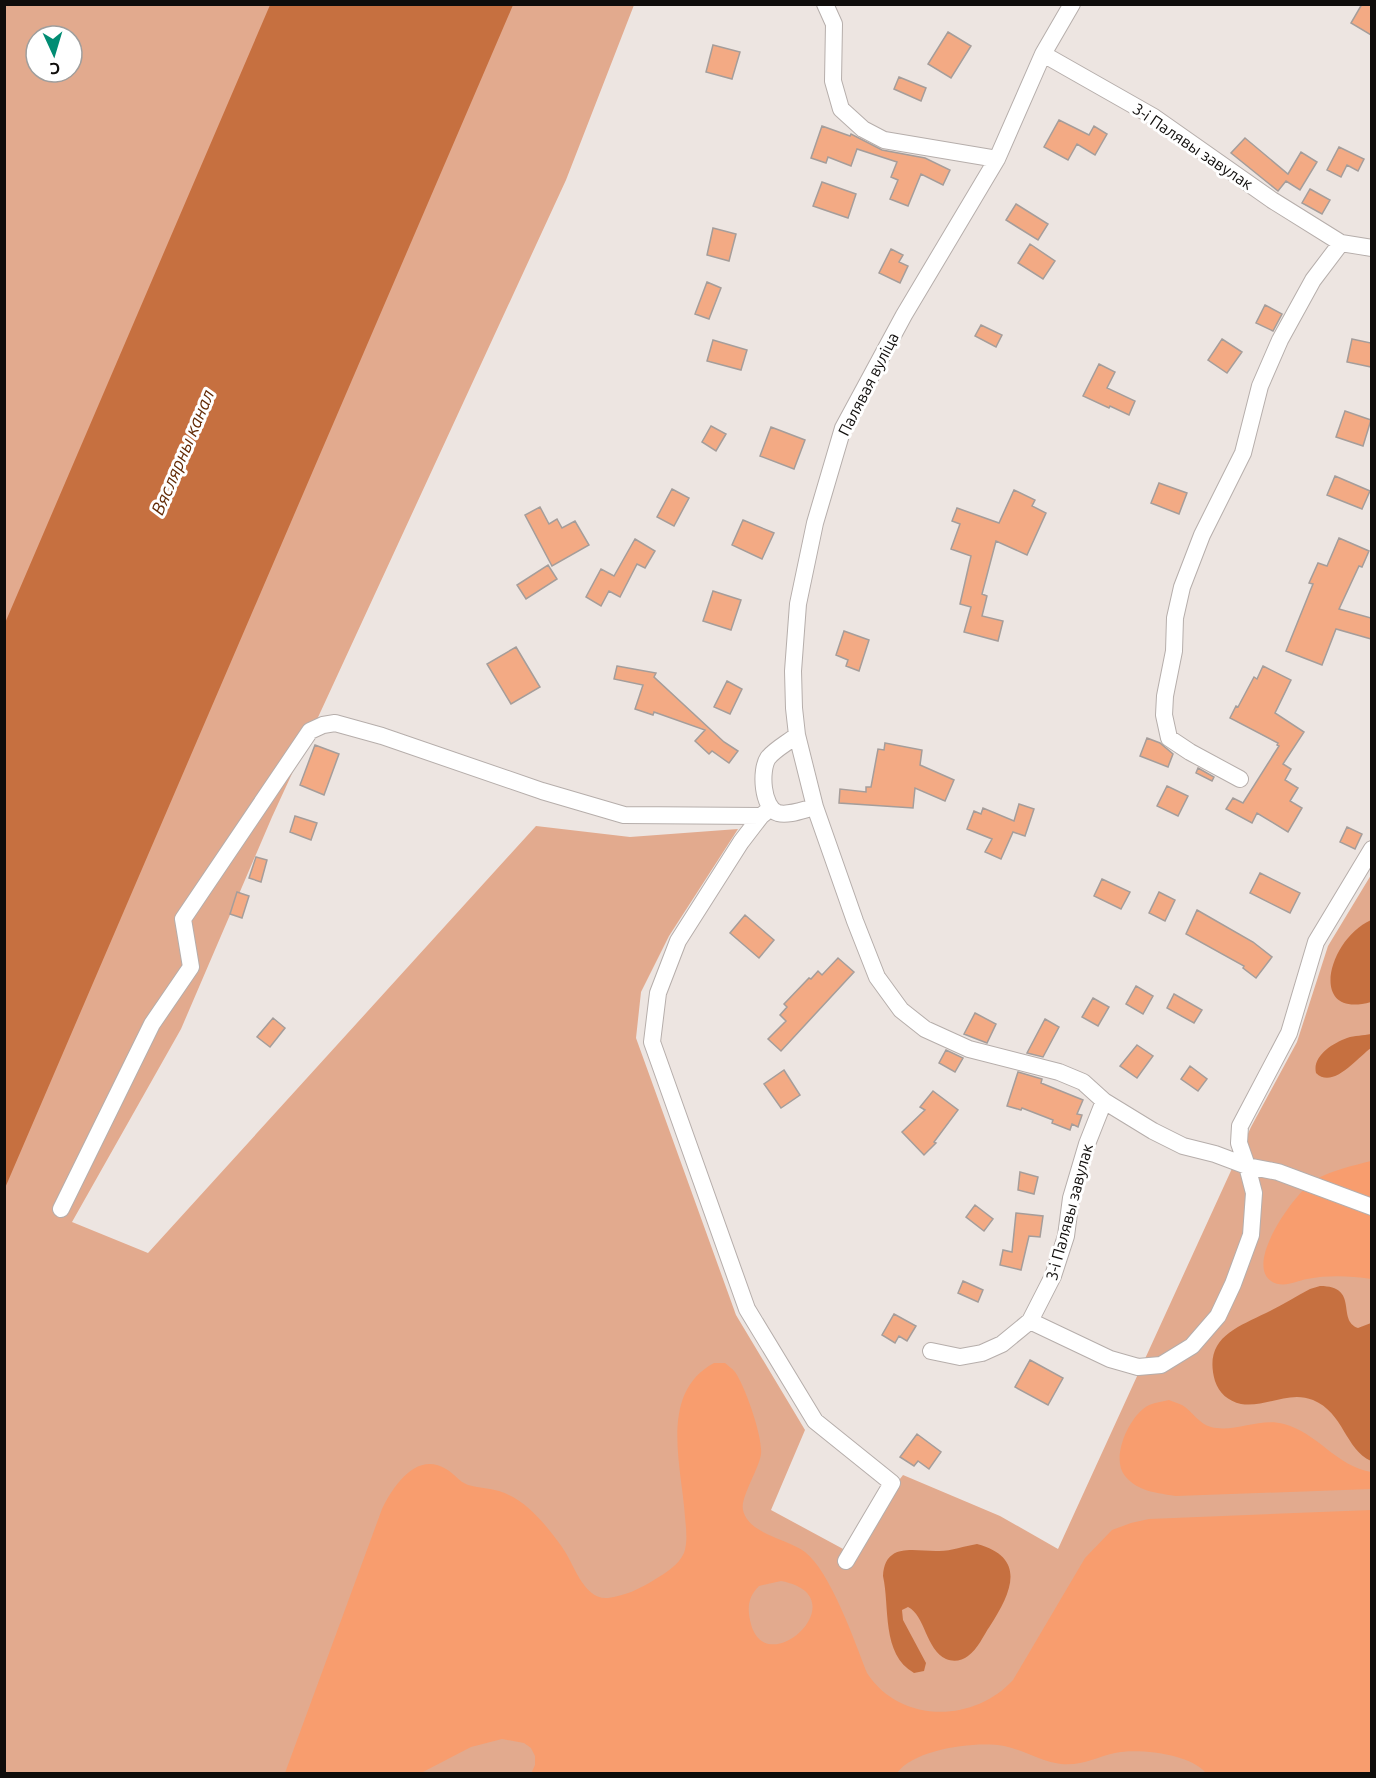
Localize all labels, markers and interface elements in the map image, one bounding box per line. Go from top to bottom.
north arrow [24,24,84,84]
text: С [49,60,61,78]
street label: 3-і Палявы завулак [1130,99,1256,193]
street label: Палявая вуліца [834,329,902,439]
water label: Вяслярны канал [147,386,217,517]
street label: 3-і Палявы завулак [1042,1142,1096,1282]

